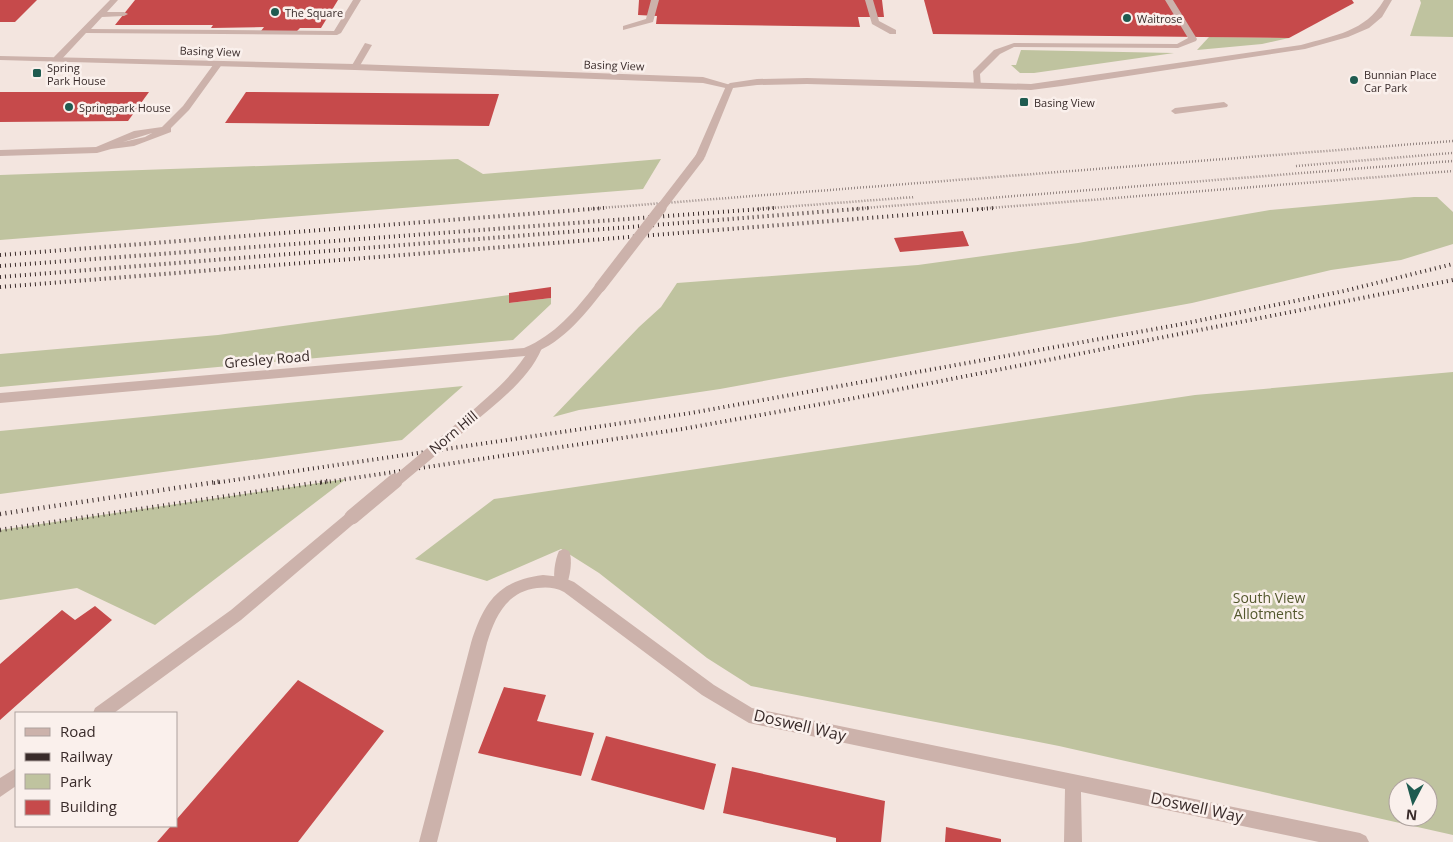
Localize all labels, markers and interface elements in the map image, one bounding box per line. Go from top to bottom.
place label: The Square [285,5,343,20]
marker: The Square [269,6,281,18]
place label: Waitrose [1137,11,1183,26]
marker: Waitrose [1121,12,1133,24]
street label: Basing View [179,42,241,60]
street label: Basing View [583,56,645,74]
place label: Spring Park House [47,60,106,88]
marker: Spring Park House [31,67,43,79]
place label: Bunnian Place Car Park [1364,67,1437,95]
marker: Bunnian Place Car Park [1348,74,1360,86]
place label: Basing View [1034,95,1095,110]
marker: Basing View [1018,96,1030,108]
place label: Springpark House [79,100,171,115]
marker: Springpark House [63,101,75,113]
street label: Gresley Road [223,346,311,372]
street label: Norn Hill [425,406,481,458]
park label: South View Allotments [1233,588,1305,623]
street label: Doswell Way [752,704,849,747]
legend [15,712,178,827]
text: Road [60,721,96,741]
text: Railway [60,746,113,766]
text: Park [60,771,91,791]
north arrow [1388,777,1438,827]
street label: Doswell Way [1149,786,1246,828]
text: Building [60,796,117,816]
text: N [1405,805,1418,825]

